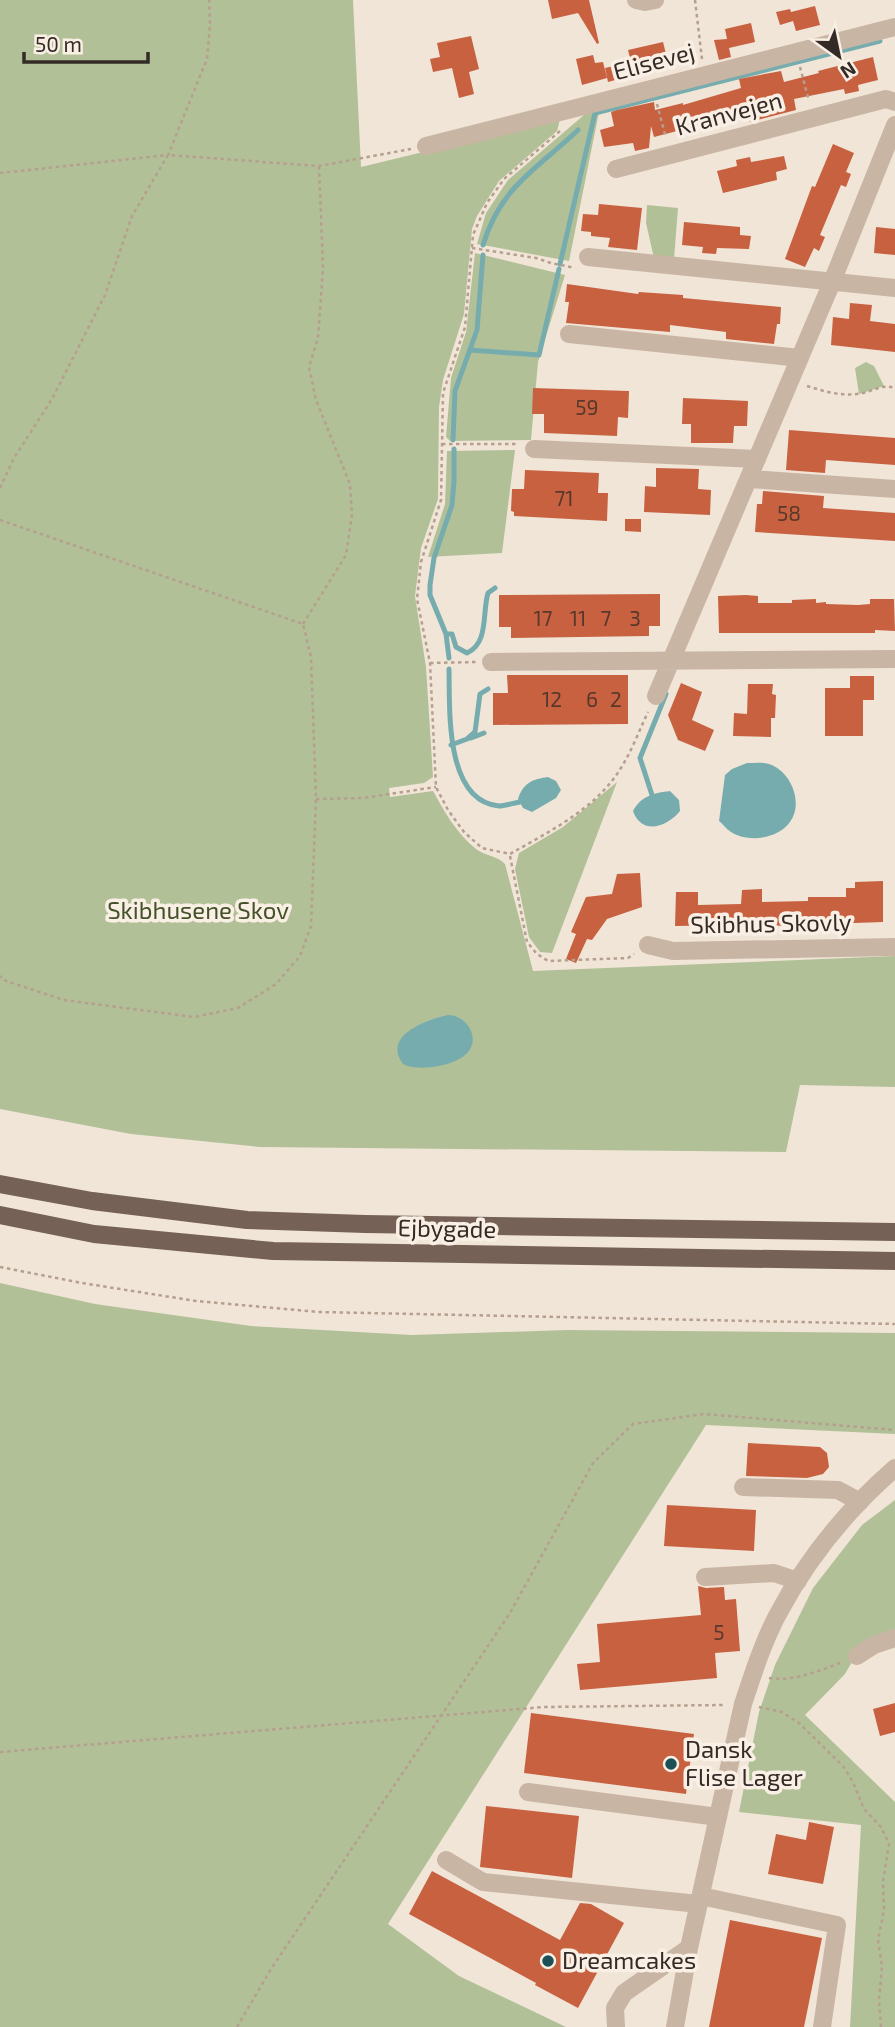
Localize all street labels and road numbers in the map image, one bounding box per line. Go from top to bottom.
street label: Elisevej [610,36,697,85]
street label: Kranvejen [672,84,785,141]
street label: Skibhus Skovly [690,907,852,938]
street label: Ejbygade [397,1212,497,1243]

